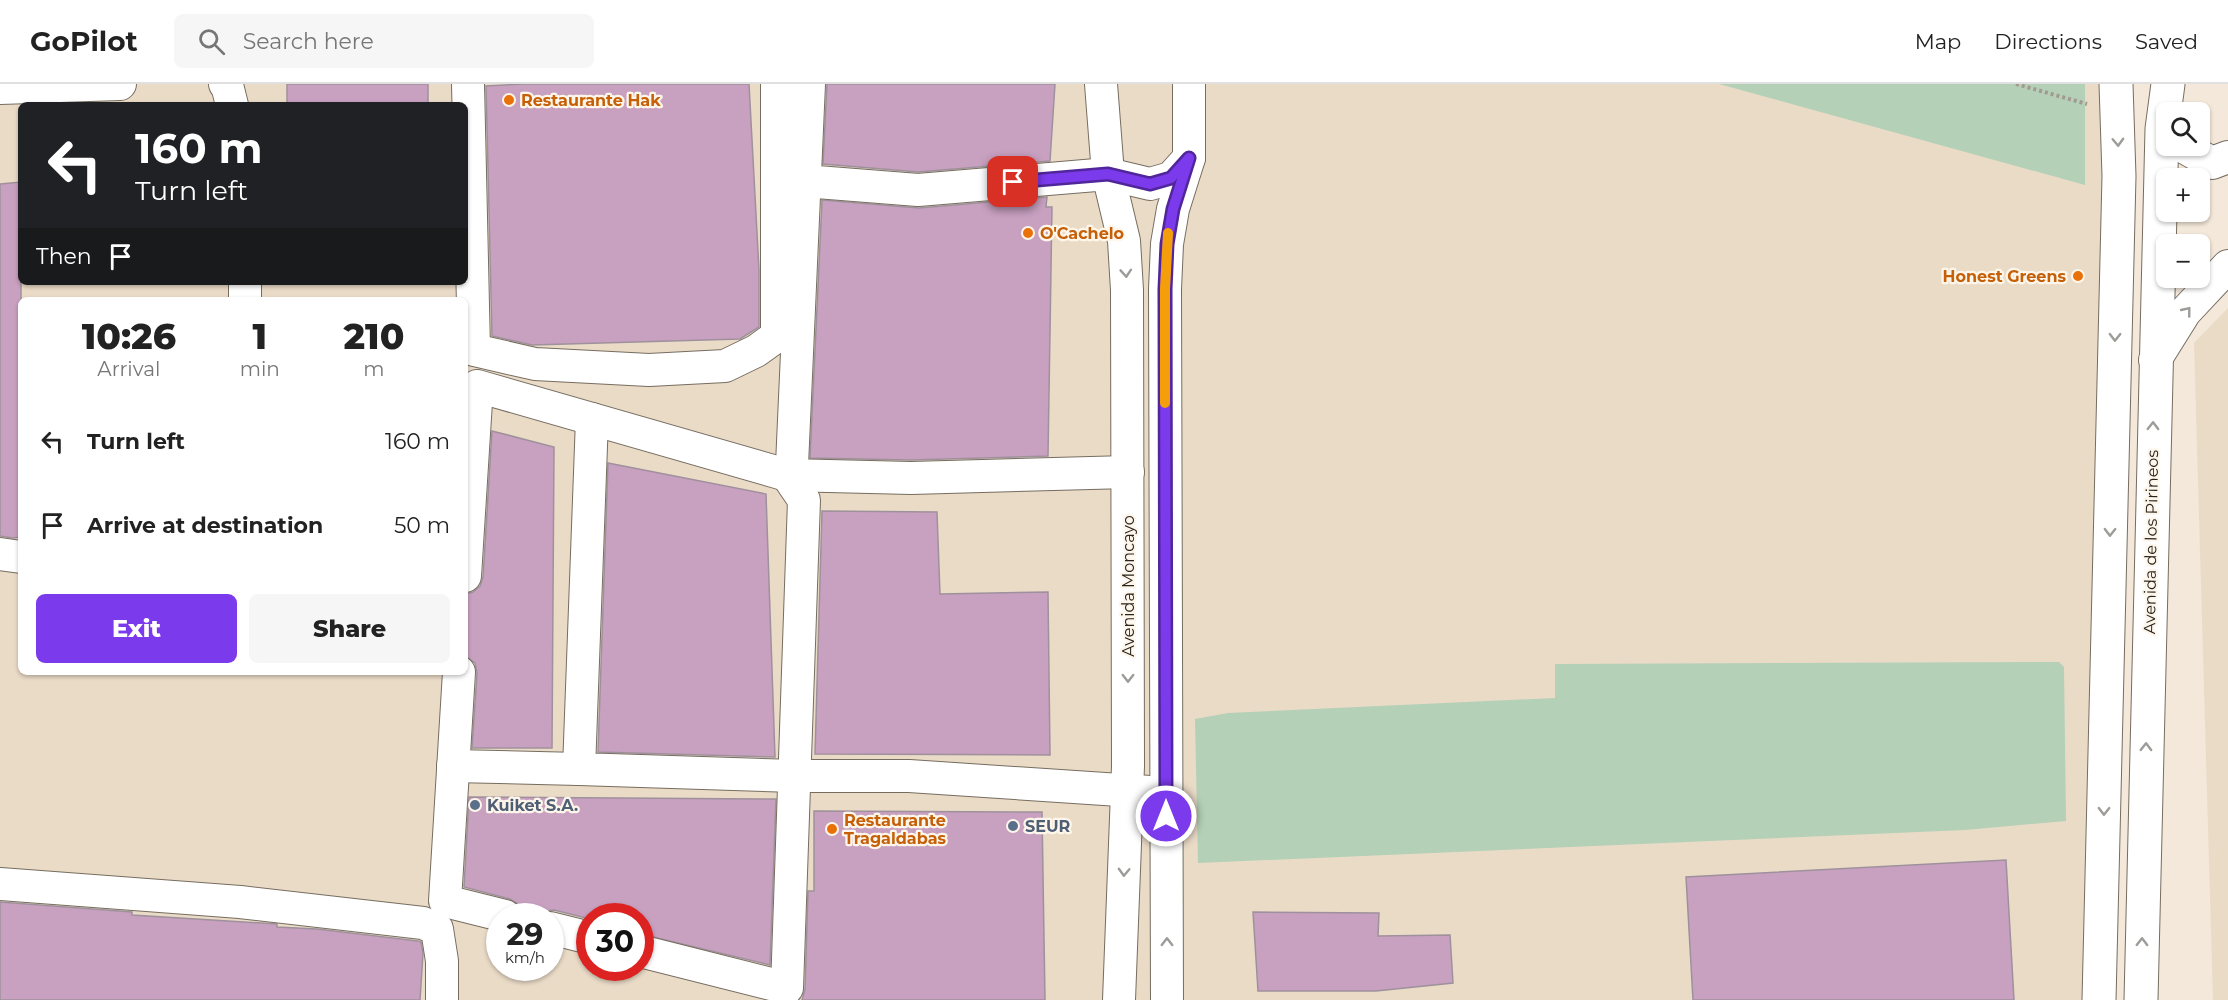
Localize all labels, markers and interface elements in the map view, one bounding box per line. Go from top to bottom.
search box [174,14,594,68]
text: GoPilot [30,24,138,58]
icon: search [195,25,228,58]
text: Search here [243,28,374,55]
text: Map [1915,29,1961,54]
text: Directions [1994,29,2102,54]
text: Saved [2135,29,2198,54]
place label: Restaurante Hak [521,91,661,110]
marker: Restaurante Hak [502,93,516,107]
map controls [2156,102,2210,288]
button: search [2156,102,2210,156]
text: 160 m [135,122,263,174]
icon: left [36,126,114,204]
one-way arrow [2111,138,2124,147]
pin [987,156,1038,207]
icon: arrive [996,165,1029,198]
button: + [2156,168,2210,222]
text: Turn left [135,174,248,207]
place label: O'Cachelo [1040,224,1124,243]
marker: O'Cachelo [1021,226,1035,240]
button: − [2156,234,2210,288]
icon: arrive [104,240,137,273]
text: Then [36,243,92,270]
place label: Honest Greens [1943,267,2066,286]
one-way arrow [1119,268,1132,277]
marker: Honest Greens [2071,269,2085,283]
one-way arrow [2179,307,2190,318]
text: 10:26 [82,314,176,358]
text: 1 [252,314,267,358]
text: 210 [344,314,404,358]
one-way arrow [2109,333,2121,342]
text: Arrival [97,357,160,381]
text: min [240,357,280,381]
text: m [363,357,385,381]
one-way arrow [2147,421,2160,430]
icon: left [36,425,69,458]
text: Turn left [87,428,185,455]
text: 160 m [385,428,450,455]
street label: Avenida de los Pirineos [2140,449,2162,634]
icon: arrive [36,509,69,542]
text: Arrive at destination [87,512,323,539]
text: 50 m [394,512,450,539]
street label: Avenida Moncayo [1119,515,1138,657]
one-way arrow [2104,528,2117,537]
button: Exit [36,594,237,663]
button: Share [249,594,450,663]
one-way arrow [1122,673,1134,682]
one-way arrow [2140,742,2153,751]
position arrow [1134,784,1198,848]
place label: Kuiket S.A. [487,796,578,815]
marker: Kuiket S.A. [468,798,482,812]
one-way arrow [2097,807,2110,816]
place label: Restaurante Tragaldabas [844,811,947,848]
place label: SEUR [1025,817,1071,836]
marker: SEUR [1006,819,1020,833]
marker: Restaurante Tragaldabas [825,822,839,836]
one-way arrow [1118,868,1131,877]
speed limit sign: 30 [576,903,654,981]
text: 29 [507,916,543,953]
one-way arrow [1161,937,1173,946]
one-way arrow [2136,937,2148,946]
text: km/h [505,948,545,967]

